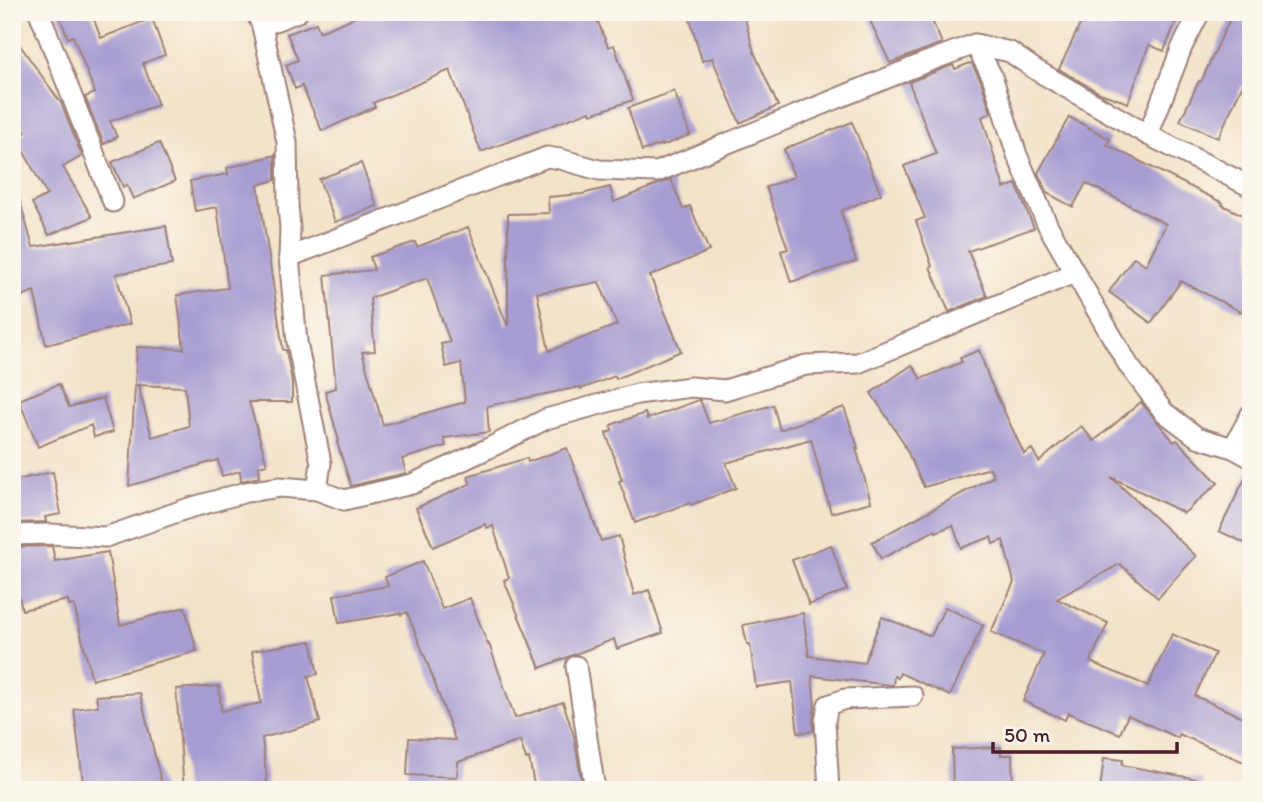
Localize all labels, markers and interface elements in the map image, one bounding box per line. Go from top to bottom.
scale bar [993,711,1177,755]
text: 50 m [1004,722,1051,747]

